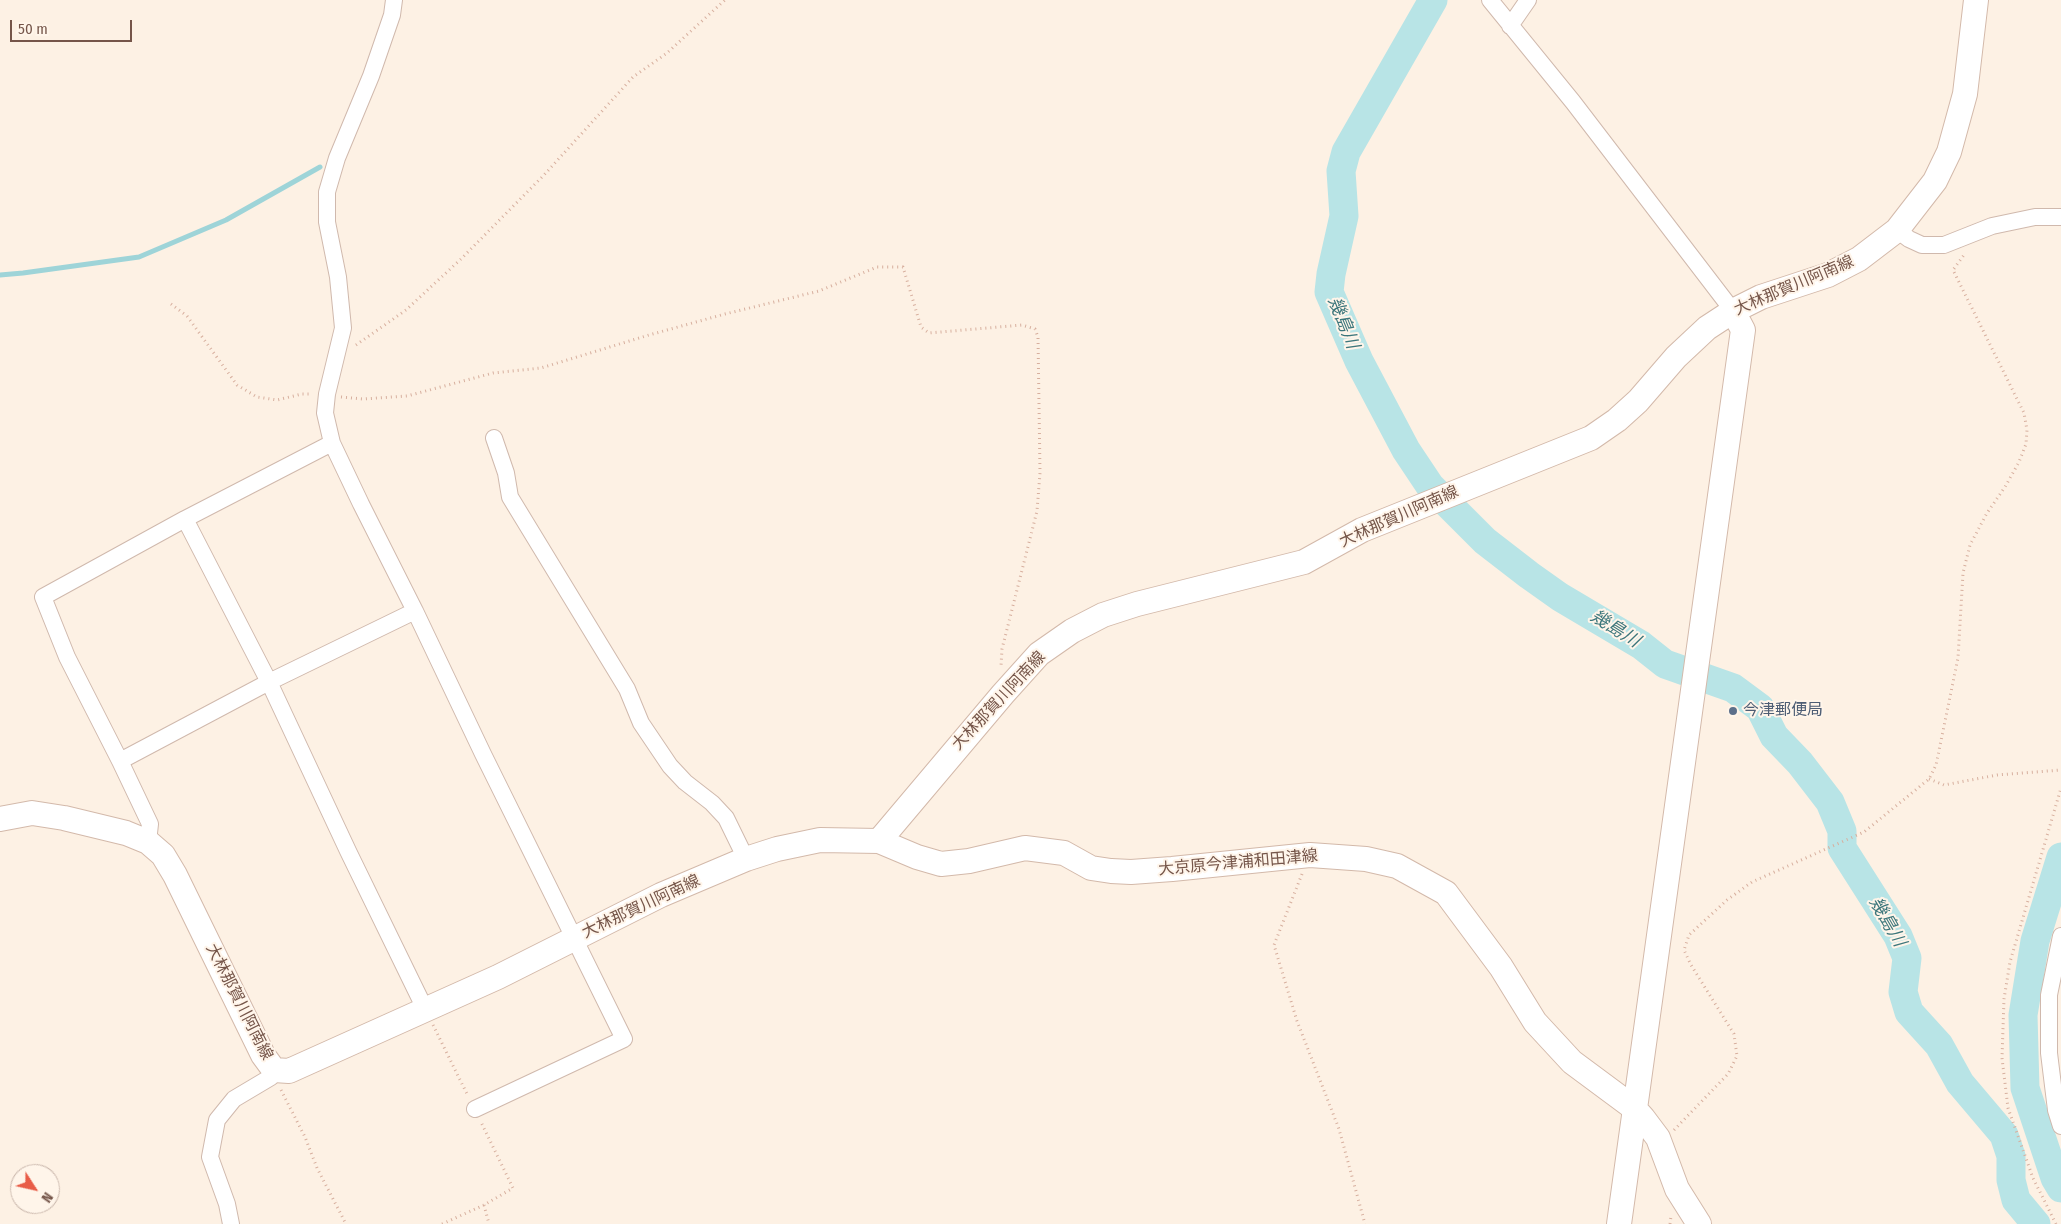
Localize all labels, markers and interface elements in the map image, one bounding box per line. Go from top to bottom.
scale bar [12,10,135,42]
text: 50 m [18,20,48,38]
street label: 大林那賀川阿南線 [1731,252,1857,320]
water label: 幾島川 [1323,294,1363,352]
street label: 大林那賀川阿南線 [1337,482,1461,552]
water label: 幾島川 [1586,606,1644,652]
street label: 大林那賀川阿南線 [948,648,1050,754]
place label: 今津郵便局 [1743,701,1823,721]
marker: 今津郵便局 [1727,705,1739,717]
street label: 大京原今津浦和田津線 [1157,846,1319,880]
street label: 大林那賀川阿南線 [579,871,703,943]
water label: 幾島川 [1864,893,1910,951]
street label: 大林那賀川阿南線 [201,941,277,1063]
north arrow [10,1164,60,1214]
text: N [38,1189,56,1206]

